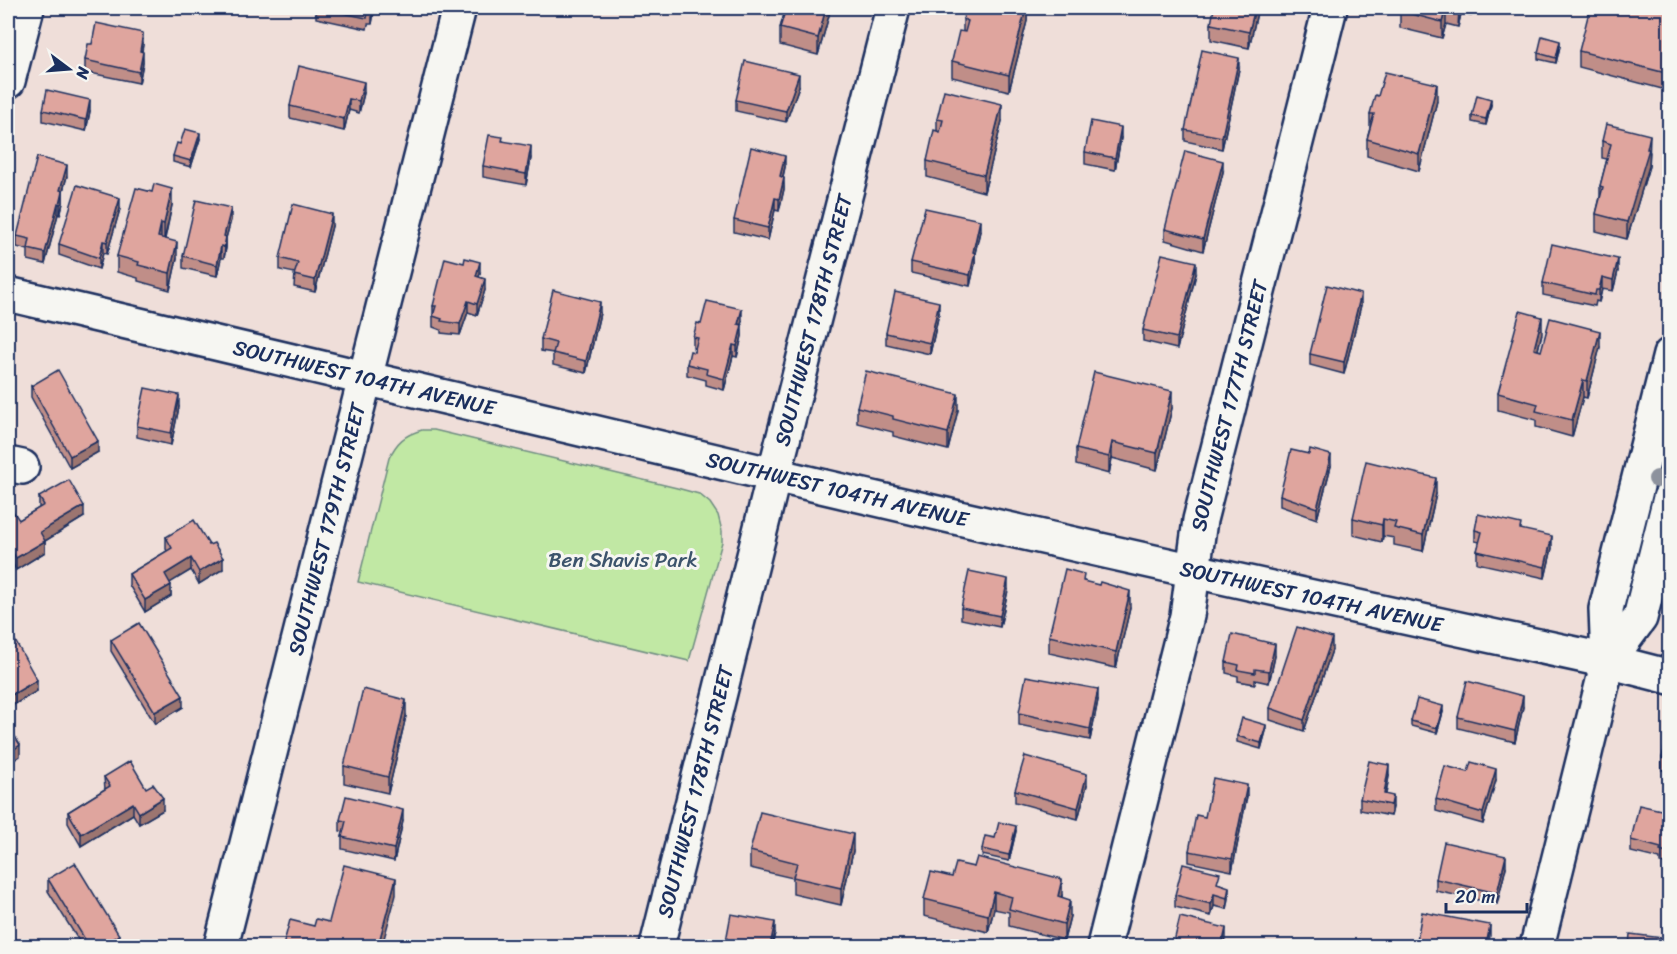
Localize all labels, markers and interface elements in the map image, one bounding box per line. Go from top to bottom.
north arrow [39,39,99,99]
text: N [67,63,99,83]
street label: SOUTHWEST 178TH STREET [763,189,864,450]
street label: SOUTHWEST 177TH STREET [1180,275,1280,534]
street label: SOUTHWEST 104TH AVENUE [229,328,501,428]
street label: SOUTHWEST 179TH STREET [277,398,377,659]
street label: SOUTHWEST 104TH AVENUE [702,441,973,539]
park label: Ben Shavis Park [548,541,698,579]
street label: SOUTHWEST 104TH AVENUE [1176,549,1448,644]
street label: SOUTHWEST 178TH STREET [646,660,745,922]
scale bar [1446,876,1527,914]
text: 20 m [1455,881,1495,913]

